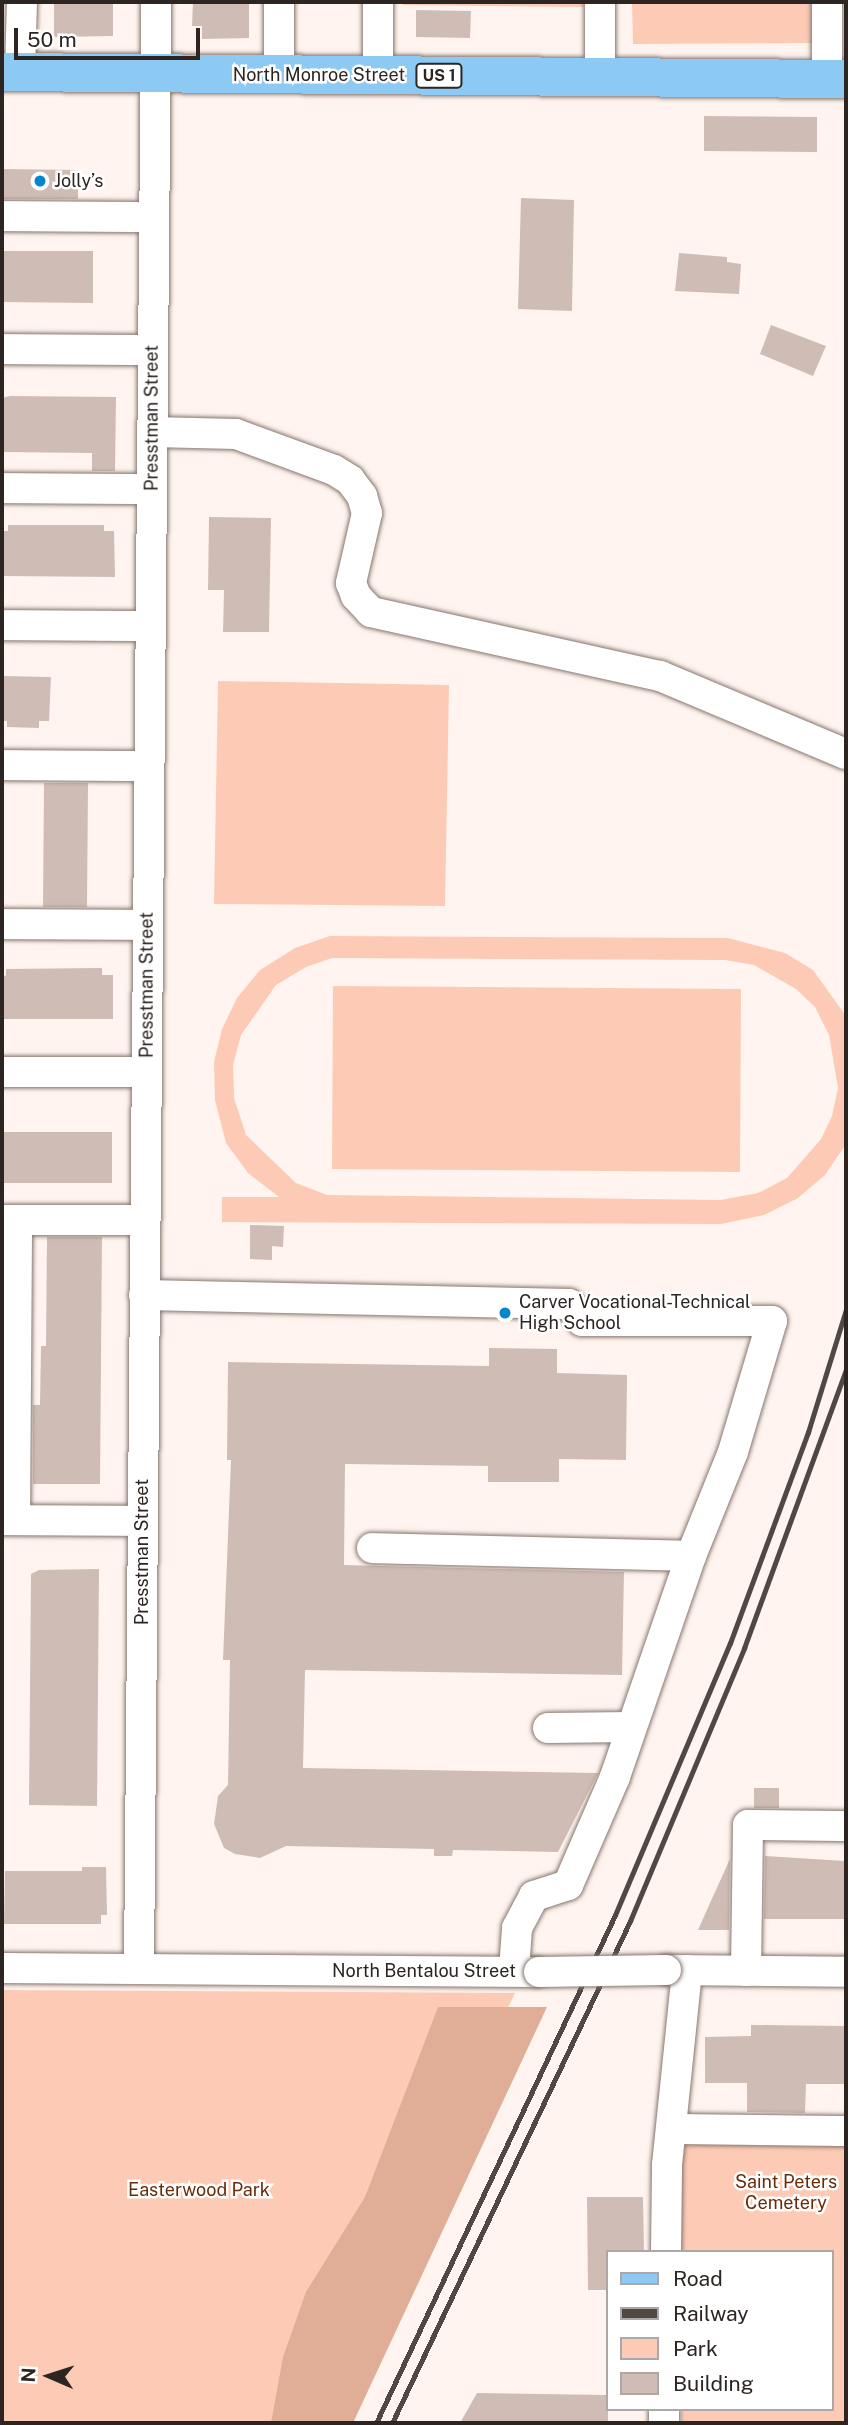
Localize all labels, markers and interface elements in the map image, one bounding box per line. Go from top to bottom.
scale bar [18,14,203,58]
text: 50 m [27,27,77,52]
street label: North Monroe Street [233,64,405,86]
road number: US 1 [414,64,464,88]
place label: Jolly’s [54,170,103,192]
marker: Jolly’s [32,173,48,189]
street label: Presstman Street [141,345,163,491]
street label: Presstman Street [136,912,158,1058]
place label: Carver Vocational-Technical High School [519,1292,751,1334]
marker: Carver Vocational-Technical High School [497,1305,513,1321]
street label: Presstman Street [131,1479,153,1625]
street label: North Bentalou Street [332,1960,516,1982]
park label: Saint Peters Cemetery [735,2172,837,2214]
park label: Easterwood Park [128,2179,270,2201]
legend [606,2250,834,2411]
text: Road [673,2266,723,2291]
text: Railway [673,2301,749,2326]
text: Park [673,2336,718,2361]
north arrow [14,2341,84,2411]
text: N [17,2367,39,2383]
text: Building [673,2371,754,2396]

